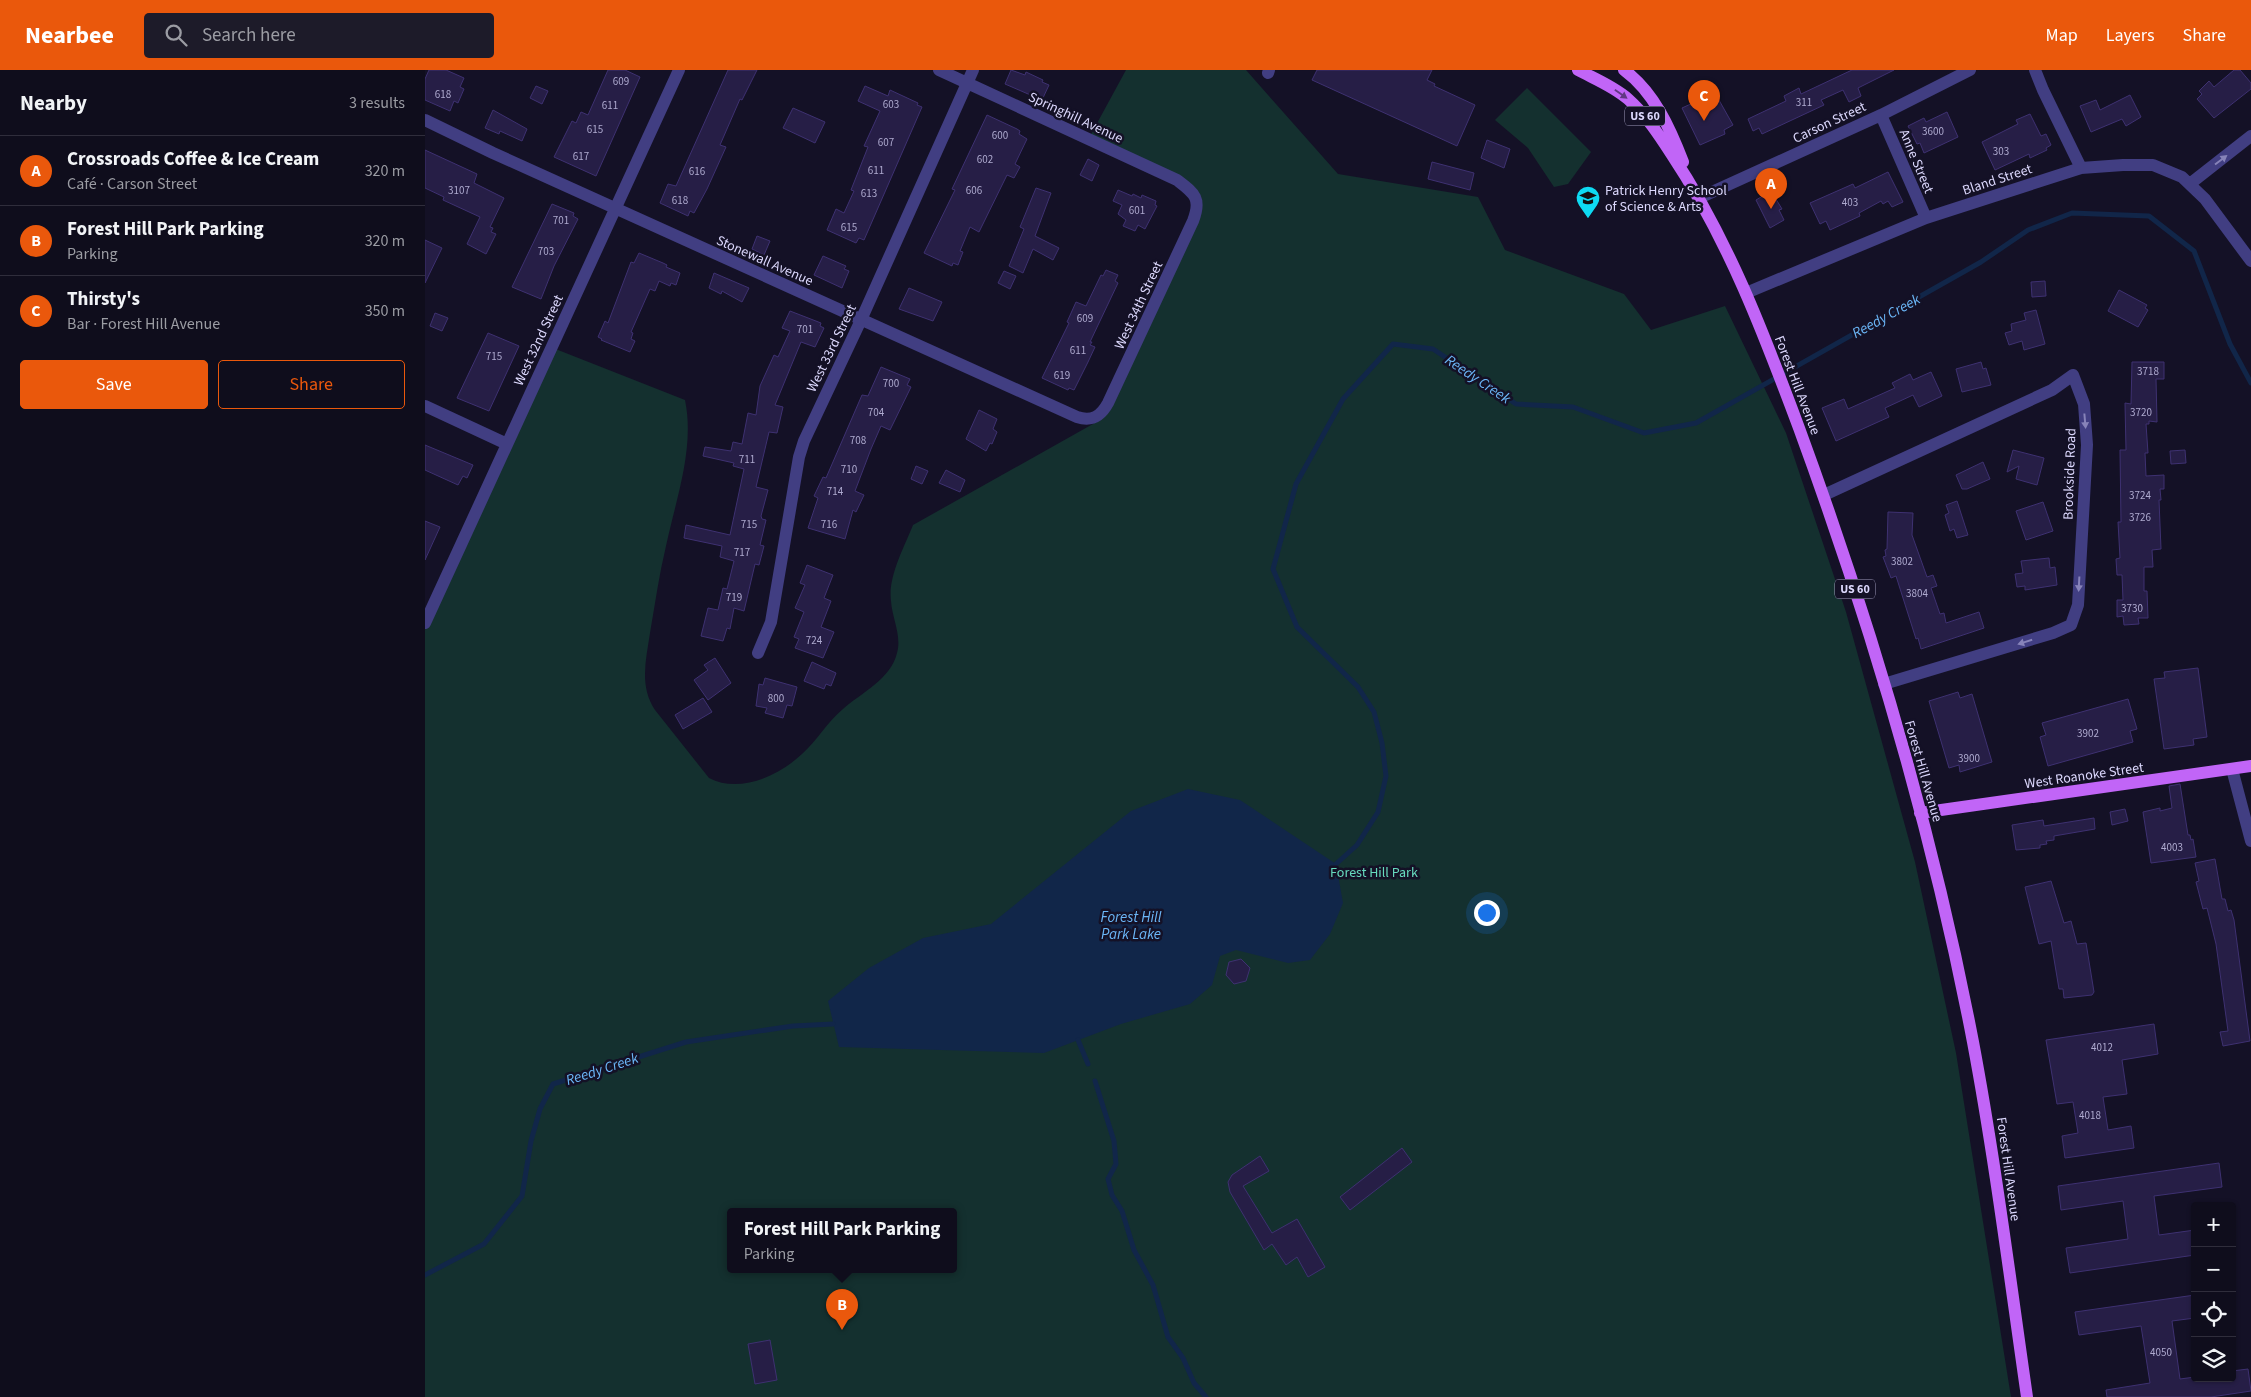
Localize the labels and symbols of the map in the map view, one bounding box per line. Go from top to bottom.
house number: 609 [613,74,629,89]
pin: C [1688,80,1720,121]
house number: 618 [435,87,452,102]
street label: Springhill Avenue [1025,87,1126,149]
one-way arrow [1614,89,1628,99]
house number: 311 [1796,95,1812,110]
house number: 603 [883,97,899,112]
street label: Carson Street [1789,97,1870,149]
house number: 611 [602,98,618,113]
road number: US 60 [1625,106,1665,126]
house number: 615 [587,122,603,137]
house number: 3600 [1922,124,1944,139]
street label: Anne Street [1894,126,1939,197]
house number: 600 [992,128,1008,143]
house number: 607 [878,135,894,150]
house number: 303 [1993,144,2009,159]
house number: 617 [573,149,589,164]
house number: 602 [977,152,993,167]
one-way arrow [2214,155,2228,165]
street label: Bland Street [1960,159,2035,201]
house number: 611 [868,163,884,178]
house number: 616 [689,164,706,179]
pin: A [1755,168,1787,209]
place label: Patrick Henry School of Science & Arts [1605,181,1727,217]
house number: 3107 [448,183,470,198]
house number: 606 [966,183,983,198]
school or university icon: Patrick Henry School of Science & Arts [1575,185,1601,219]
house number: 613 [861,186,877,201]
house number: 618 [672,193,689,208]
house number: 403 [1842,195,1858,210]
house number: 601 [1129,203,1145,218]
house number: 701 [553,213,569,228]
house number: 615 [841,220,857,235]
street label: Stonewall Avenue [713,231,816,291]
house number: 703 [538,244,554,259]
street label: West 34th Street [1110,258,1168,353]
water label: Reedy Creek [1848,289,1925,344]
street label: West 32nd Street [509,291,569,389]
street label: West 33rd Street [802,301,862,396]
house number: 609 [1077,311,1093,326]
house number: 701 [797,322,813,337]
street label: Forest Hill Avenue [1769,333,1825,438]
house number: 611 [1070,343,1086,358]
house number: 715 [486,349,502,364]
water label: Reedy Creek [1441,350,1515,410]
house number: 3718 [2137,364,2159,379]
house number: 619 [1054,368,1070,383]
house number: 700 [883,376,899,391]
house number: 704 [868,405,885,420]
house number: 3720 [2130,405,2152,420]
one-way arrow [2082,414,2090,430]
street label: Brookside Road [2058,428,2082,520]
house number: 708 [850,433,867,448]
house number: 711 [739,452,755,467]
house number: 710 [841,462,857,477]
house number: 714 [827,484,844,499]
house number: 3724 [2129,488,2151,503]
house number: 3726 [2129,510,2151,525]
house number: 715 [741,517,757,532]
house number: 716 [821,517,838,532]
house number: 717 [734,545,750,560]
house number: 3802 [1891,554,1913,569]
one-way arrow [2075,576,2083,592]
road number: US 60 [1835,579,1875,598]
house number: 3804 [1906,586,1928,601]
house number: 719 [726,590,742,605]
house number: 3730 [2121,601,2143,616]
house number: 724 [806,633,823,648]
one-way arrow [2017,638,2032,646]
house number: 800 [768,691,784,706]
street label: Forest Hill Avenue [1899,718,1947,824]
house number: 3902 [2077,726,2099,741]
house number: 3900 [1958,751,1980,766]
street label: West Roanoke Street [2023,758,2145,794]
house number: 4003 [2161,840,2183,855]
park label: Forest Hill Park [1330,863,1418,883]
your location [1474,900,1500,926]
water label: Forest Hill Park Lake [1100,907,1162,945]
house number: 4012 [2091,1040,2113,1055]
water label: Reedy Creek [563,1048,642,1091]
house number: 4018 [2079,1108,2101,1123]
street label: Forest Hill Avenue [1991,1116,2025,1222]
pin: B [826,1289,858,1330]
house number: 4050 [2150,1345,2172,1360]

